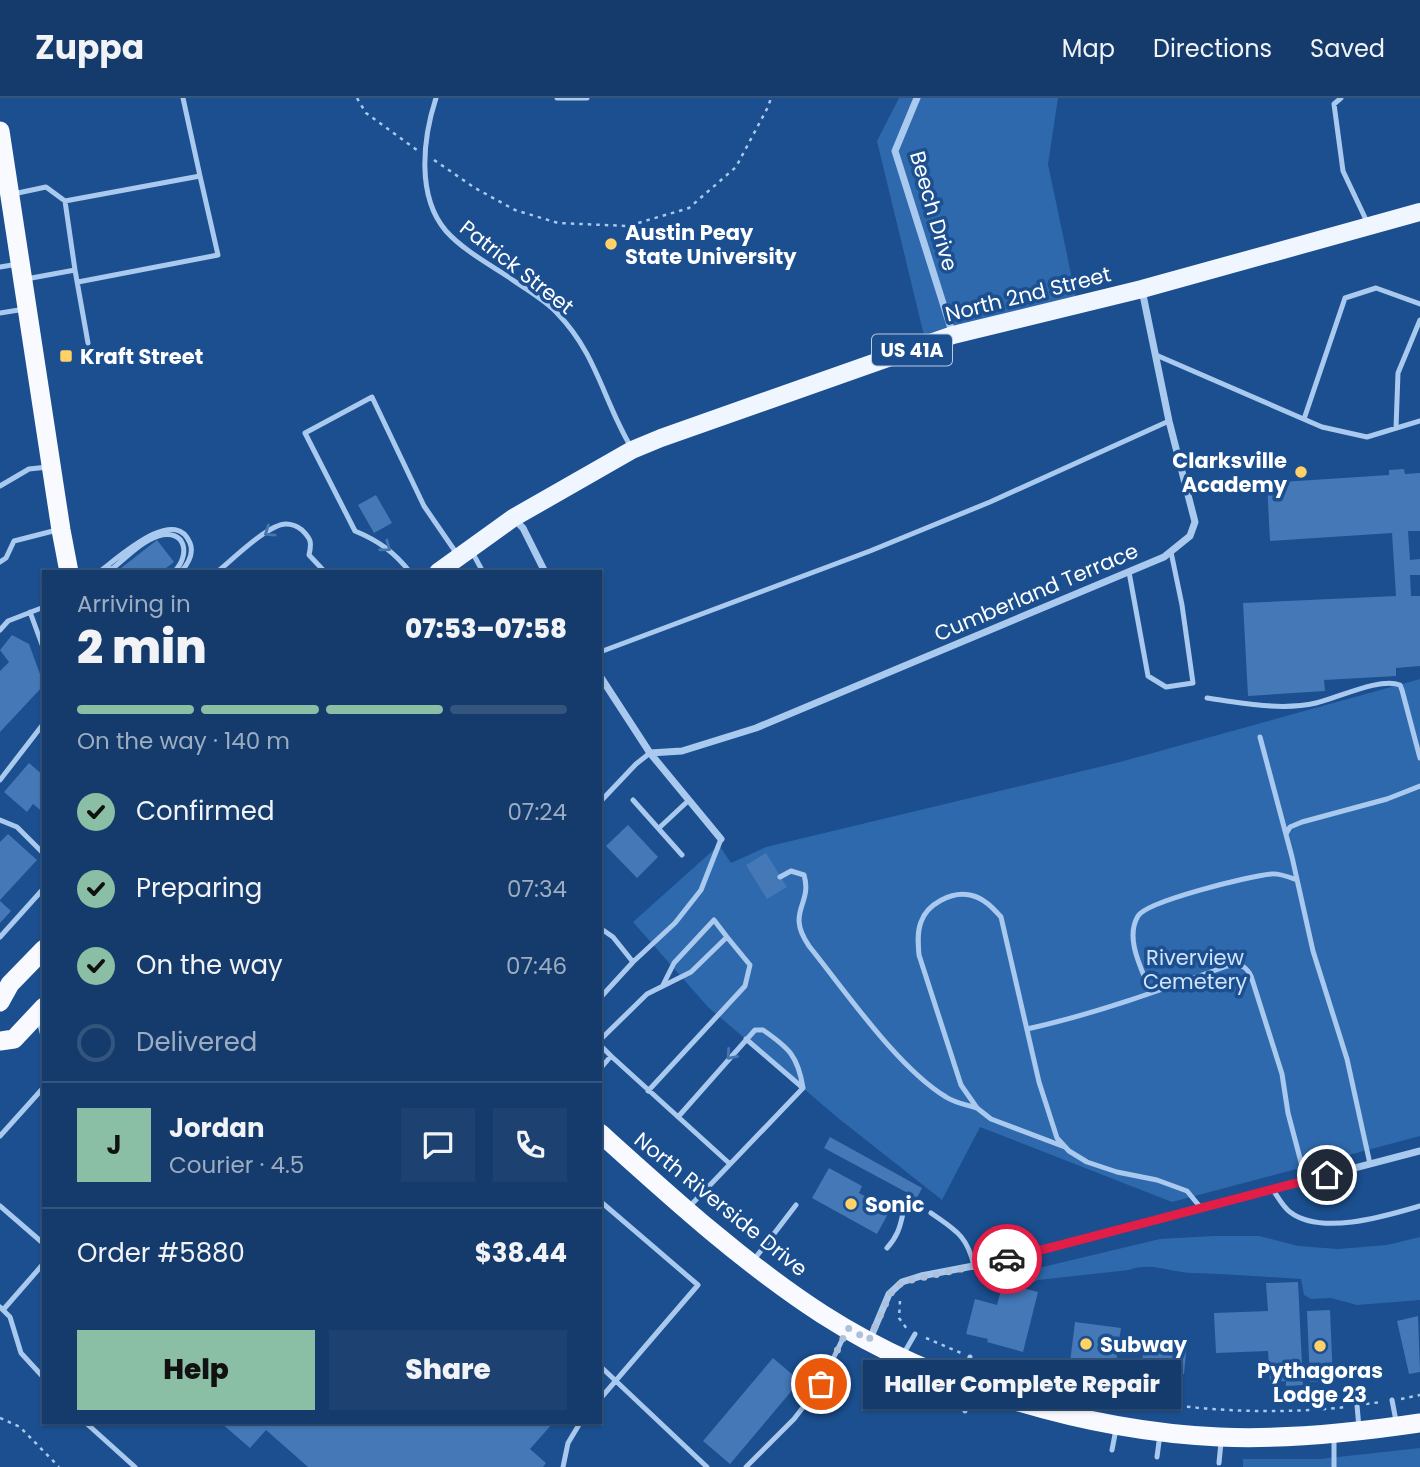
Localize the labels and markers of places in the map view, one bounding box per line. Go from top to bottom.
place label: Austin Peay State University [625,218,797,271]
marker: Austin Peay State University [603,236,619,252]
place label: Kraft Street [80,342,203,371]
marker: Kraft Street [58,348,74,364]
place label: Clarksville Academy [1172,446,1288,499]
marker: Clarksville Academy [1293,464,1309,480]
pin [1297,1145,1357,1205]
place label: Sonic [865,1190,925,1219]
marker: Sonic [843,1196,859,1212]
place label: Subway [1100,1330,1188,1359]
marker: Subway [1078,1336,1094,1352]
marker: Pythagoras Lodge 23 [1312,1338,1328,1354]
pin [791,1354,851,1414]
place label: Pythagoras Lodge 23 [1257,1356,1383,1409]
callout: Haller Complete Repair [863,1360,1182,1408]

